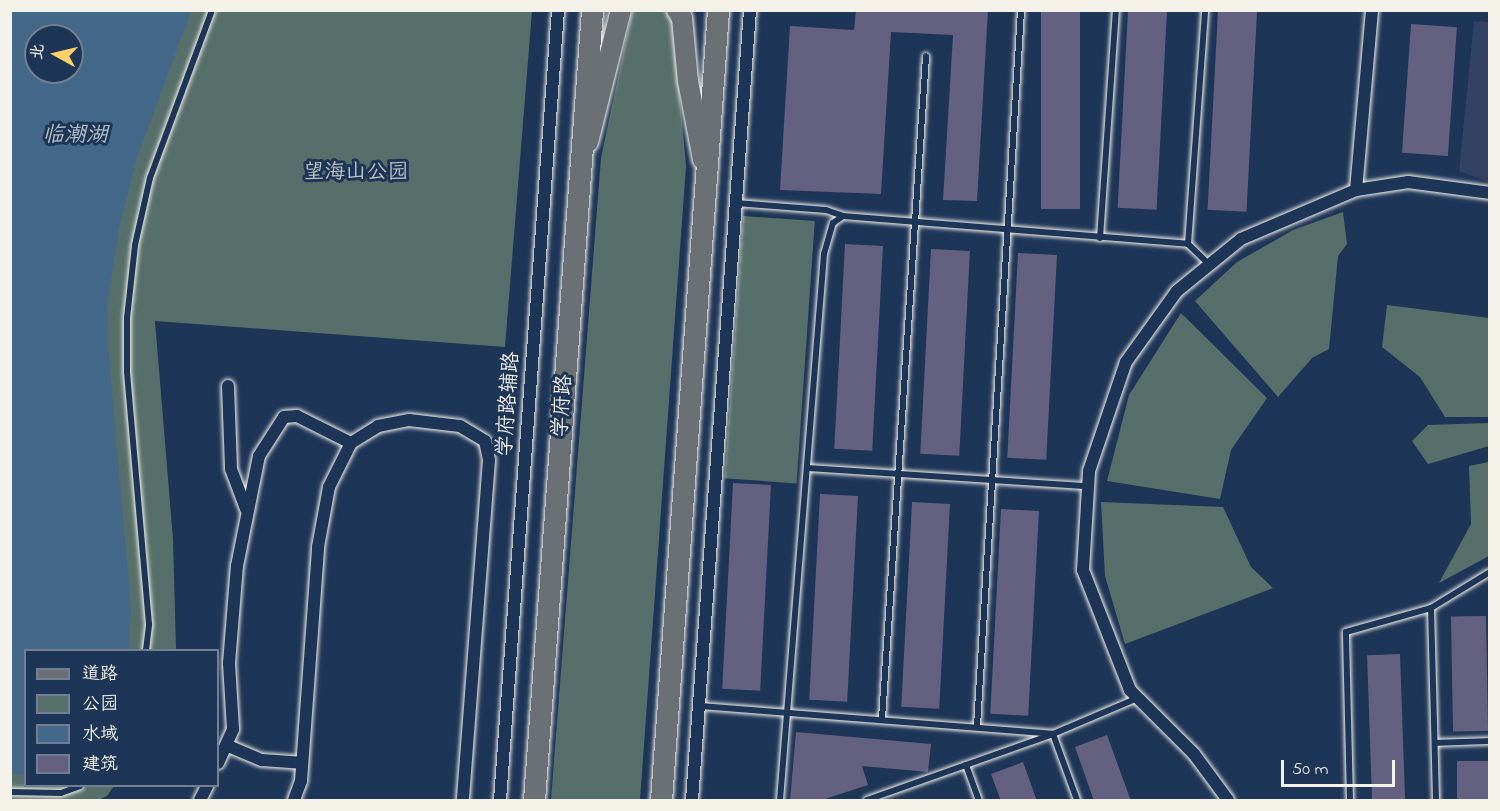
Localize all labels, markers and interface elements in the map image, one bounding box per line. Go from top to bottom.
north arrow [24,24,84,84]
text: 北 [25,42,51,61]
water label: 临潮湖 [42,124,108,150]
park label: 望海山公园 [304,160,408,186]
street label: 学府路辅路 [493,351,525,457]
street label: 学府路 [548,374,578,438]
legend [24,649,219,787]
text: 道路 [82,662,118,688]
text: 公园 [82,692,118,718]
text: 水域 [82,722,118,748]
scale bar [1284,748,1398,786]
text: 建筑 [82,752,118,778]
text: 50 m [1292,757,1329,783]

